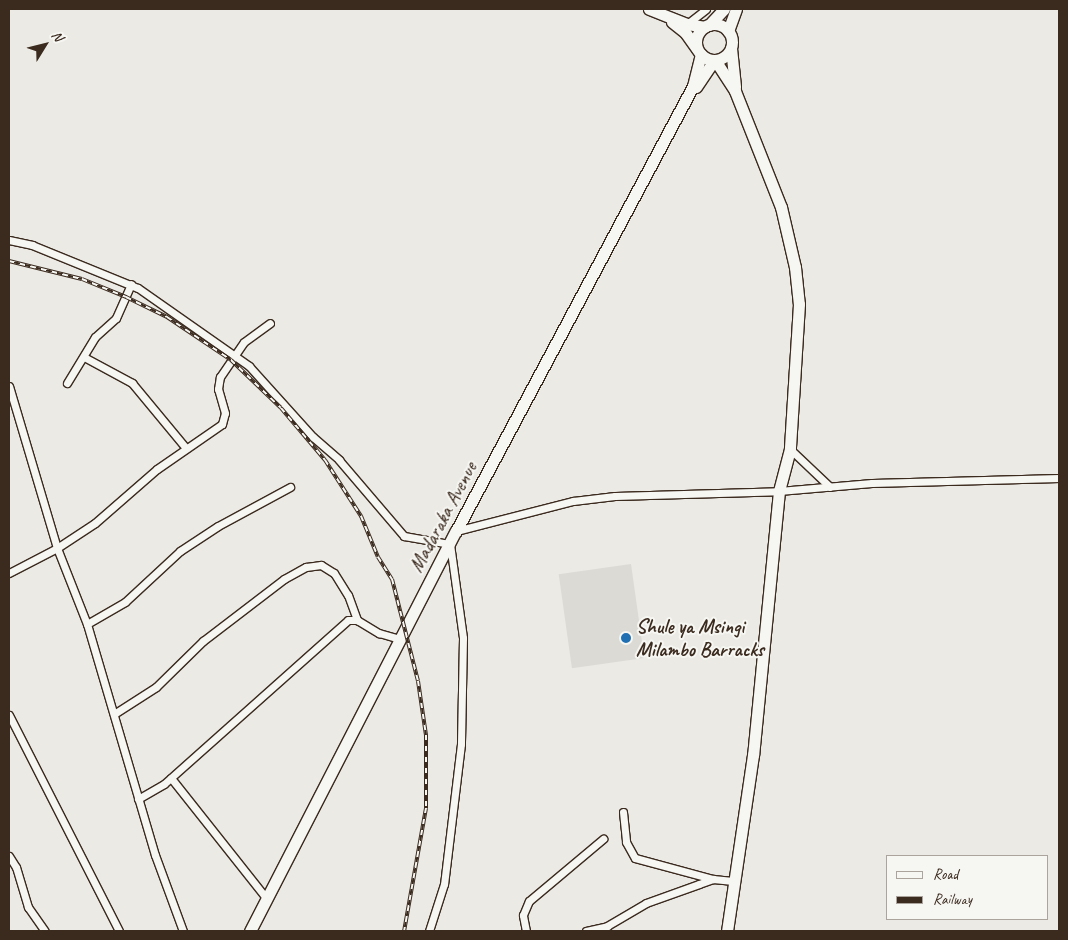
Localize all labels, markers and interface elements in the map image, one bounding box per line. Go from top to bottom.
north arrow [20,20,70,70]
text: N [48,27,67,44]
street label: Madaraka Avenue [404,458,482,576]
place label: Shule ya Msingi Milambo Barracks [636,614,764,661]
marker: Shule ya Msingi Milambo Barracks [620,632,632,644]
legend [886,855,1048,920]
text: Road [933,865,958,884]
text: Railway [933,890,972,909]

